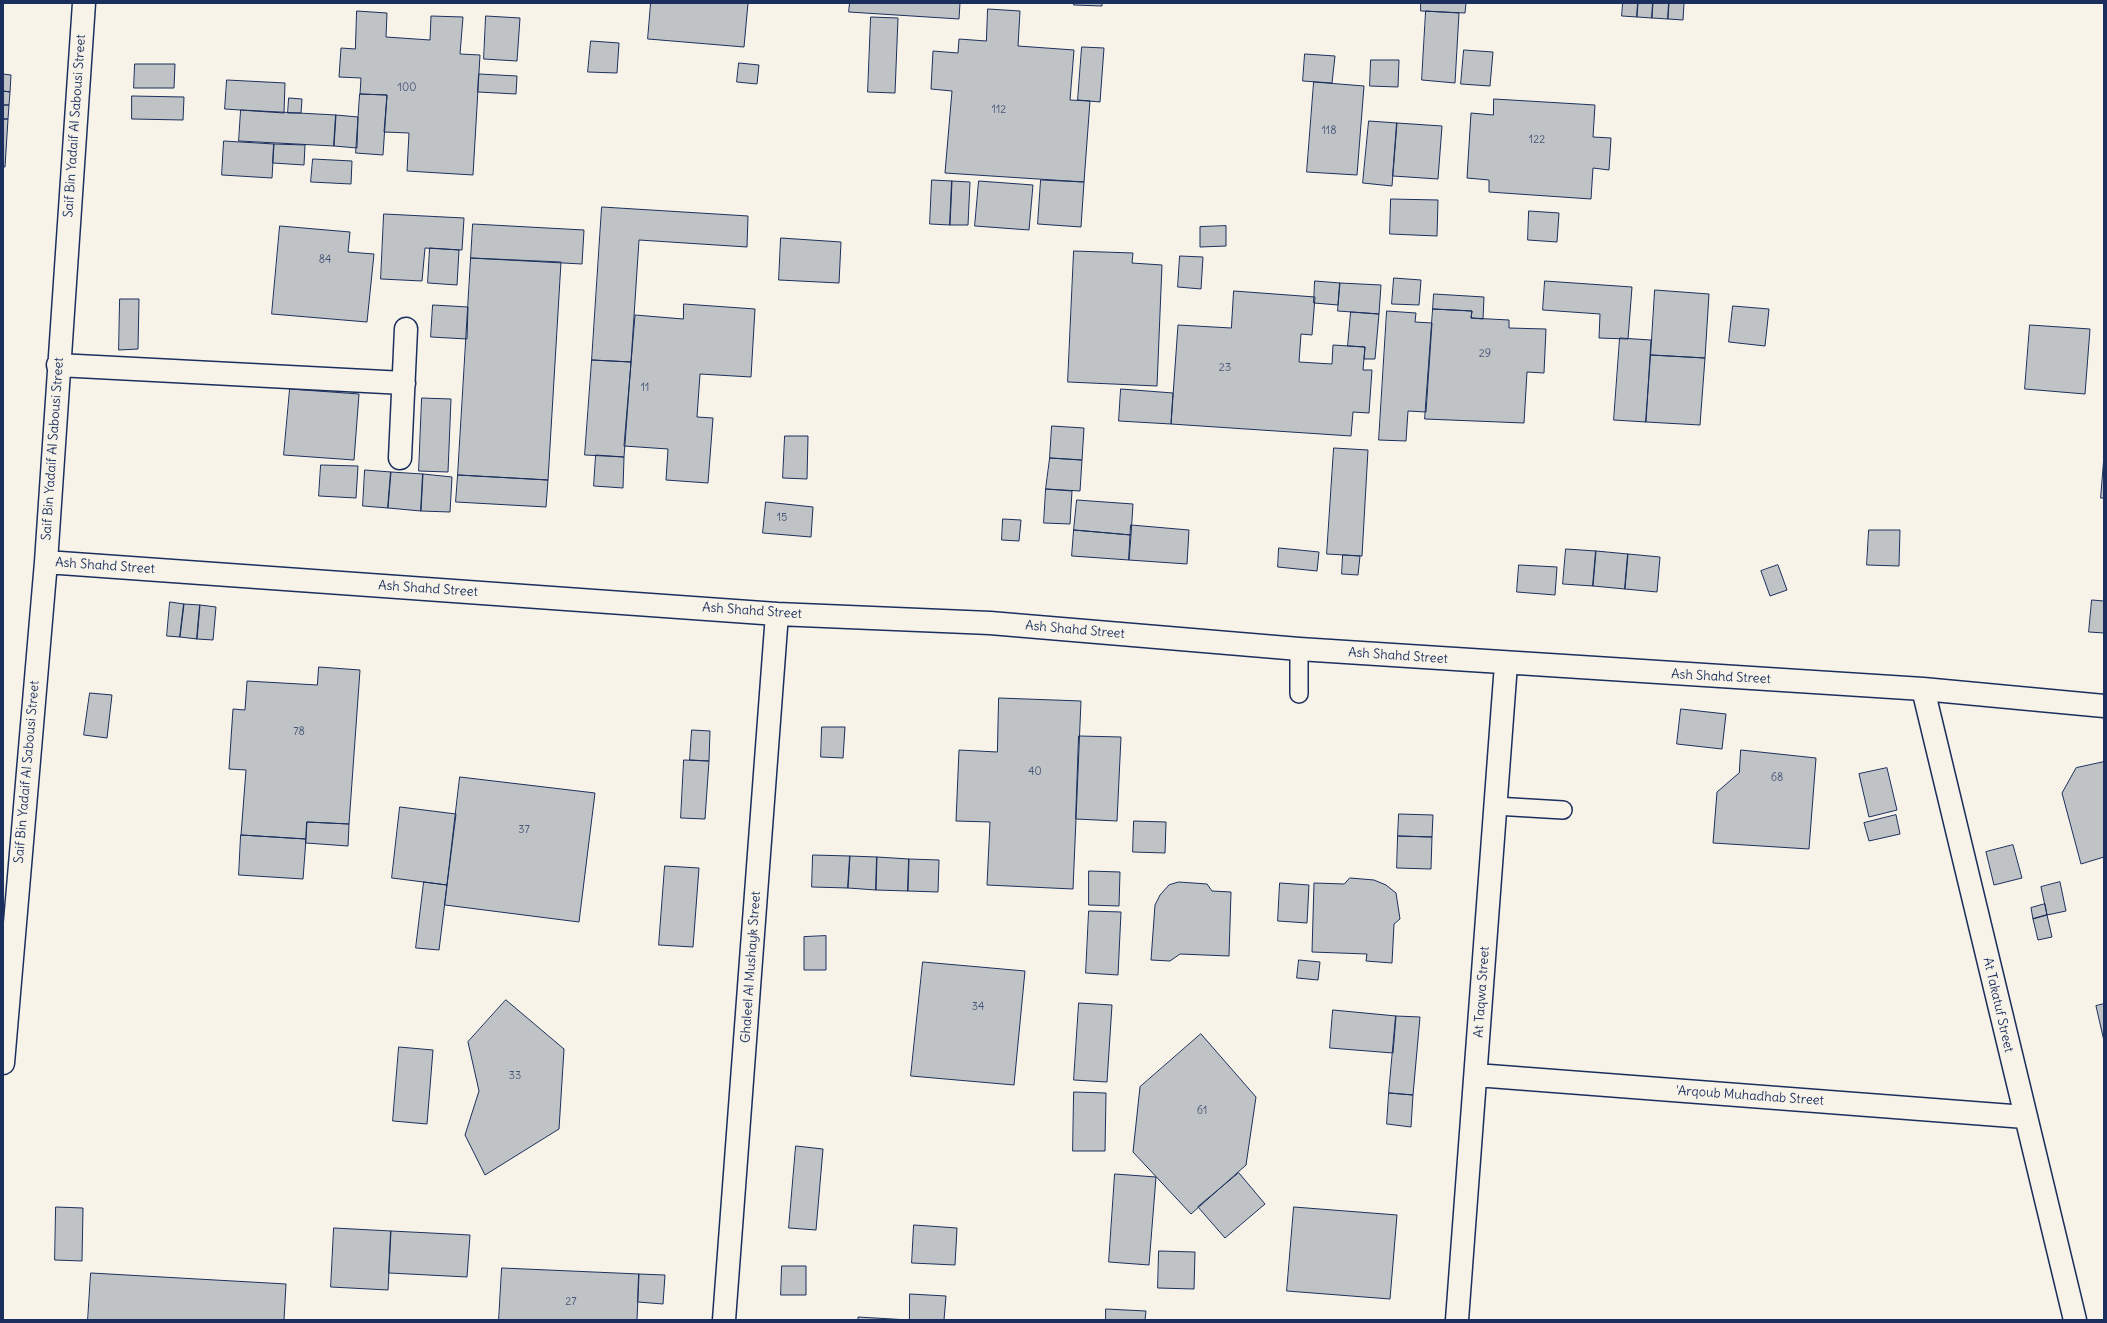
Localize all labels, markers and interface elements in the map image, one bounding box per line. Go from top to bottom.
street label: Saif Bin Yadaif Al Sabousi Street [61,34,89,218]
house number: 100 [398,81,416,95]
house number: 112 [992,103,1006,117]
house number: 118 [1321,124,1337,138]
house number: 122 [1529,133,1545,147]
house number: 84 [319,253,331,267]
house number: 29 [1479,347,1491,361]
street label: Saif Bin Yadaif Al Sabousi Street [39,357,67,541]
house number: 23 [1219,361,1231,375]
house number: 11 [641,381,649,395]
house number: 15 [777,511,787,525]
street label: Ash Shahd Street [55,555,155,577]
street label: Ash Shahd Street [378,578,478,600]
street label: Ash Shahd Street [702,600,802,622]
street label: Ash Shahd Street [1025,618,1125,642]
street label: Ash Shahd Street [1348,645,1448,667]
street label: Ash Shahd Street [1671,667,1771,687]
street label: Saif Bin Yadaif Al Sabousi Street [11,680,43,864]
house number: 78 [293,725,305,739]
house number: 40 [1028,765,1042,779]
house number: 68 [1771,771,1783,785]
house number: 37 [518,823,530,837]
street label: Ghaleel Al Mushayk Street [738,891,764,1043]
street label: At Taqwa Street [1471,946,1493,1038]
street label: At Takatuf Street [1979,956,2017,1054]
house number: 34 [972,1000,984,1014]
house number: 33 [509,1069,521,1083]
street label: 'Arqoub Muhadhab Street [1675,1083,1825,1109]
house number: 61 [1197,1104,1207,1118]
house number: 27 [565,1295,577,1309]

